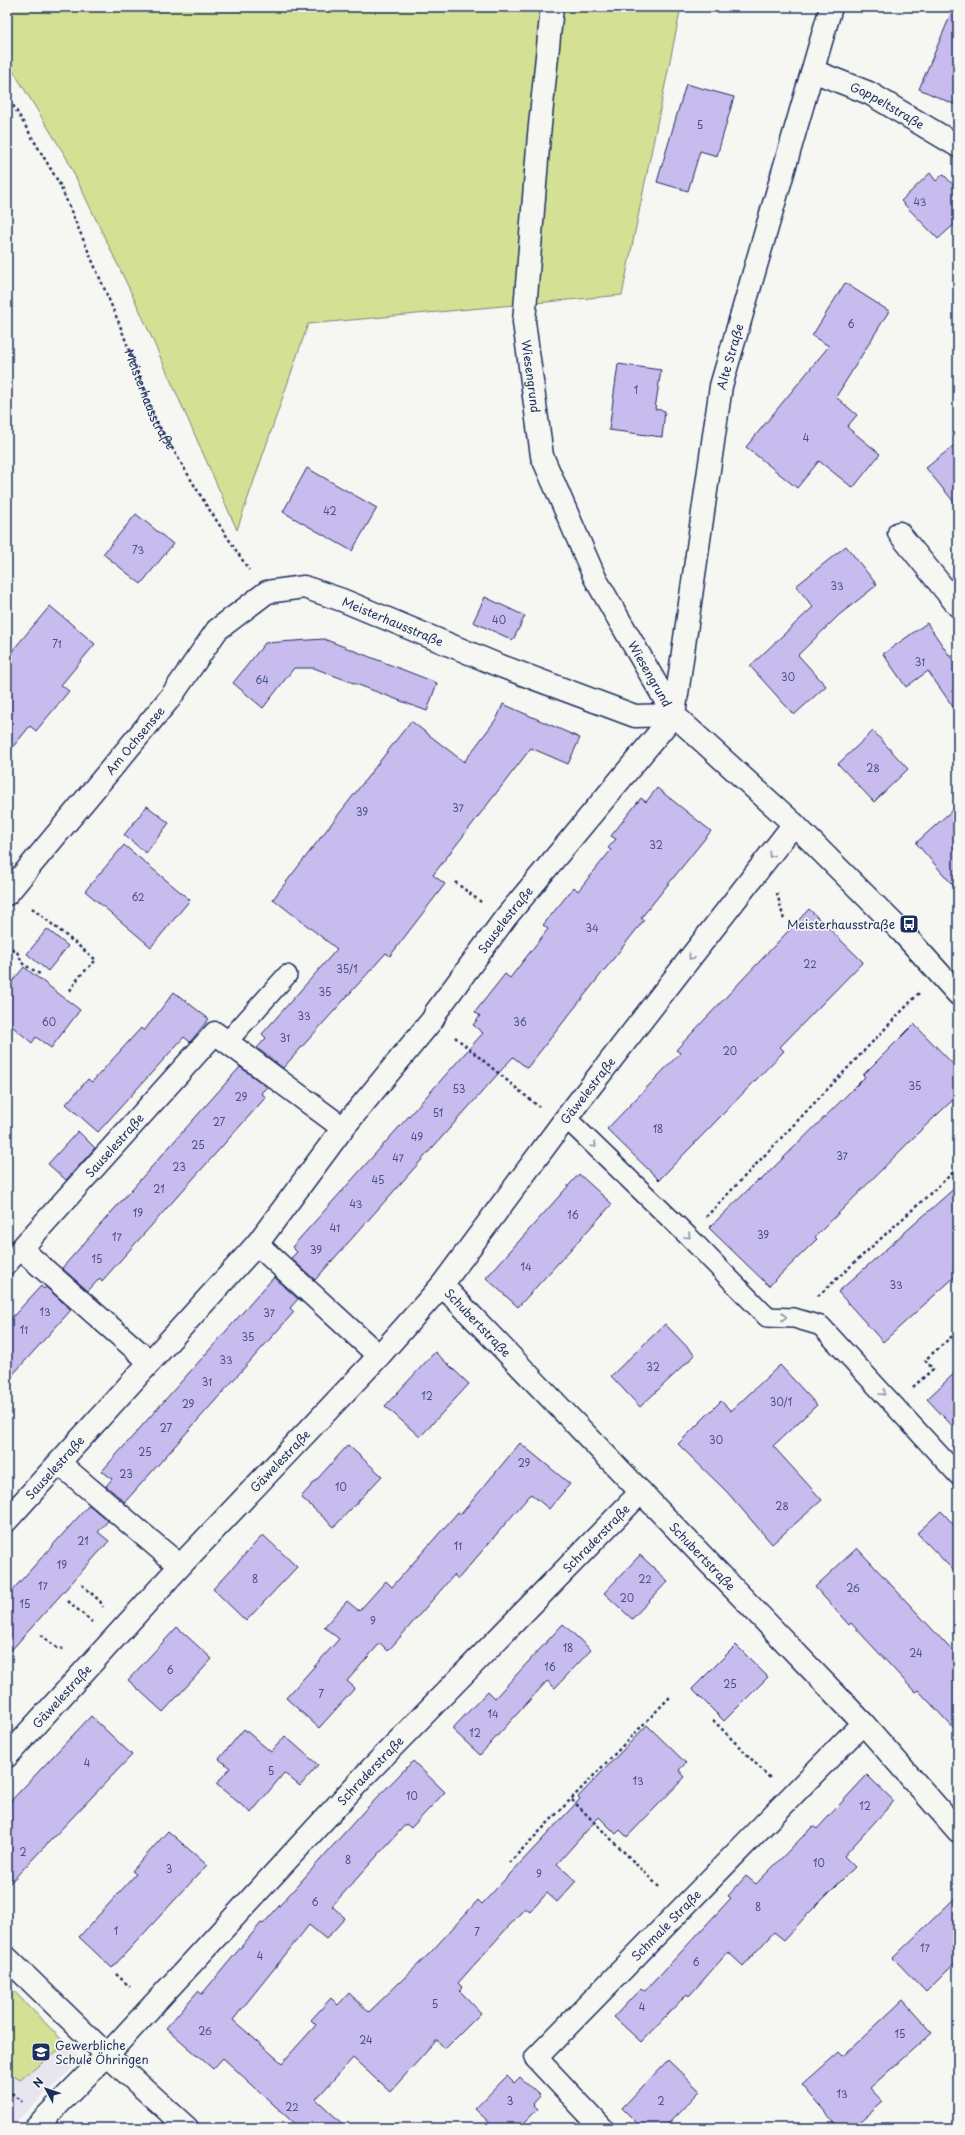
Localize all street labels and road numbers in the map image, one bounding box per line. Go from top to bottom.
street label: Goppeltstraße [847,77,928,133]
street label: Alte Straße [711,322,748,392]
street label: Wiesengrund [517,339,545,414]
street label: Meisterhausstraße [121,346,180,453]
street label: Meisterhausstraße [340,592,446,650]
street label: Wiesengrund [624,637,676,710]
street label: Am Ochsensee [101,702,169,778]
street label: Sauselestraße [473,882,537,957]
street label: Gäwelestraße [556,1053,619,1128]
street label: Sauselestraße [81,1109,148,1181]
street label: Schubertstraße [441,1284,515,1361]
street label: Gäwelestraße [246,1425,314,1496]
street label: Sauselestraße [21,1432,88,1503]
street label: Schraderstraße [558,1500,634,1577]
street label: Schubertstraße [665,1518,740,1594]
street label: Gäwelestraße [28,1660,95,1732]
street label: Schraderstraße [333,1732,407,1809]
street label: Schmale Straße [627,1885,705,1965]

